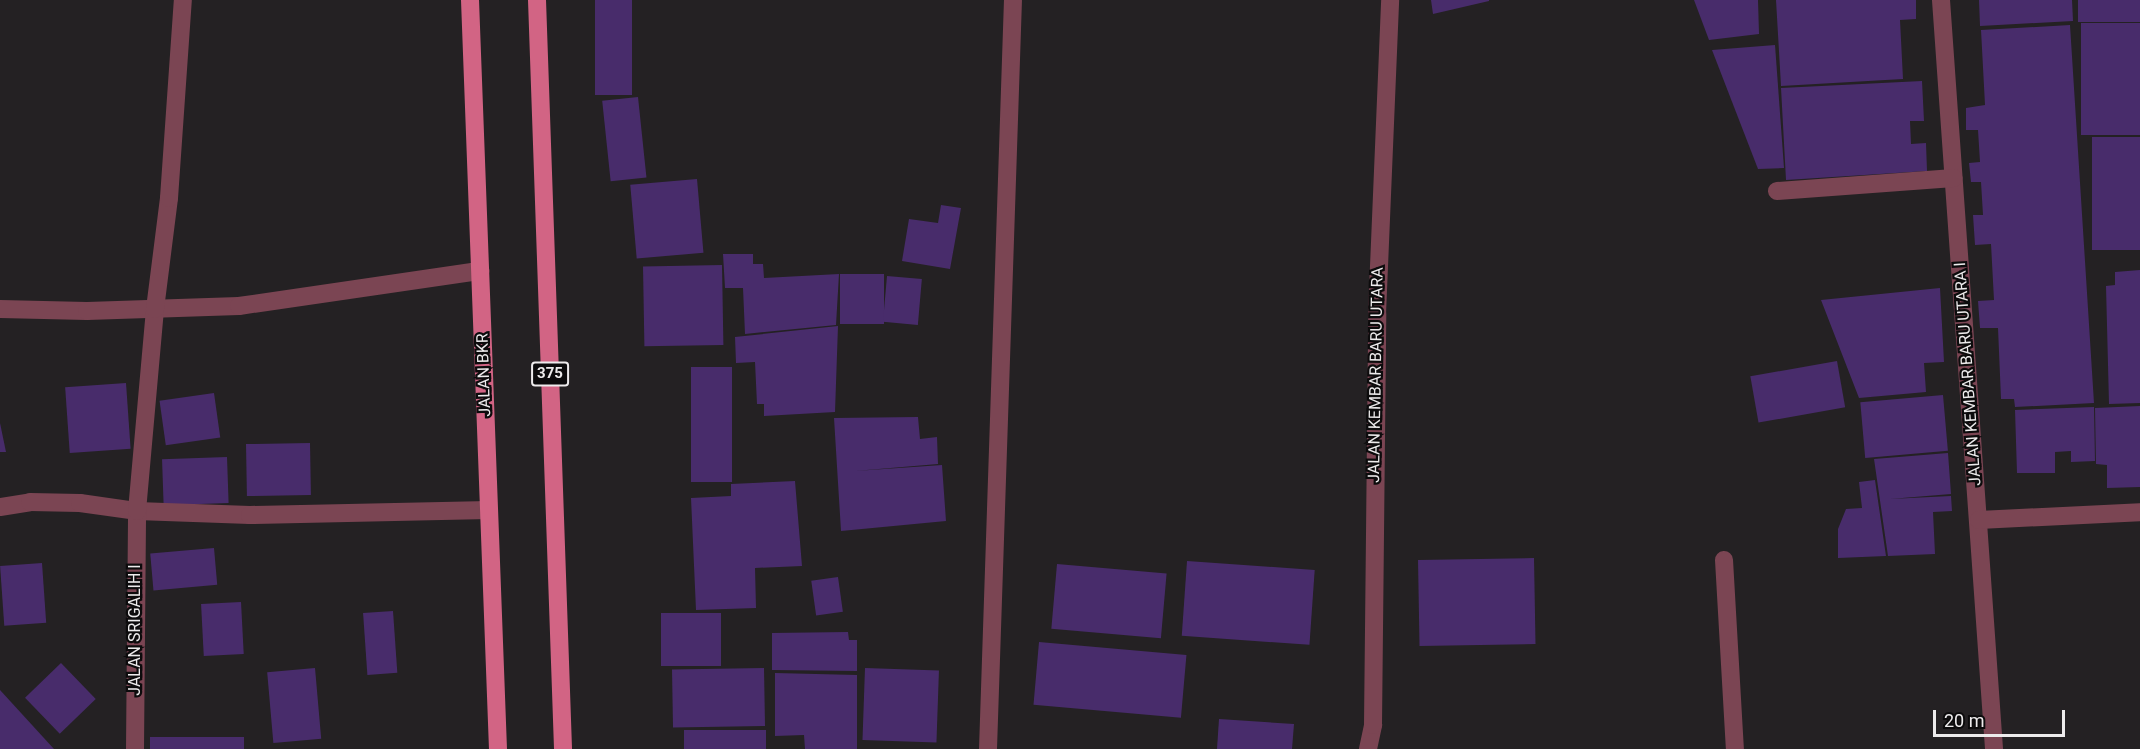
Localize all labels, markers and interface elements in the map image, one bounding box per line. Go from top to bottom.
street label: JALAN KEMBAR BARU UTARA I [1951,262,1985,486]
street label: JALAN KEMBAR BARU UTARA [1365,267,1387,483]
street label: JALAN BKR [473,333,495,417]
road number: 375 [530,362,570,386]
street label: JALAN SRIGALIH I [125,564,145,696]
scale bar [1936,698,2068,736]
text: 20 m [1944,710,1984,731]

